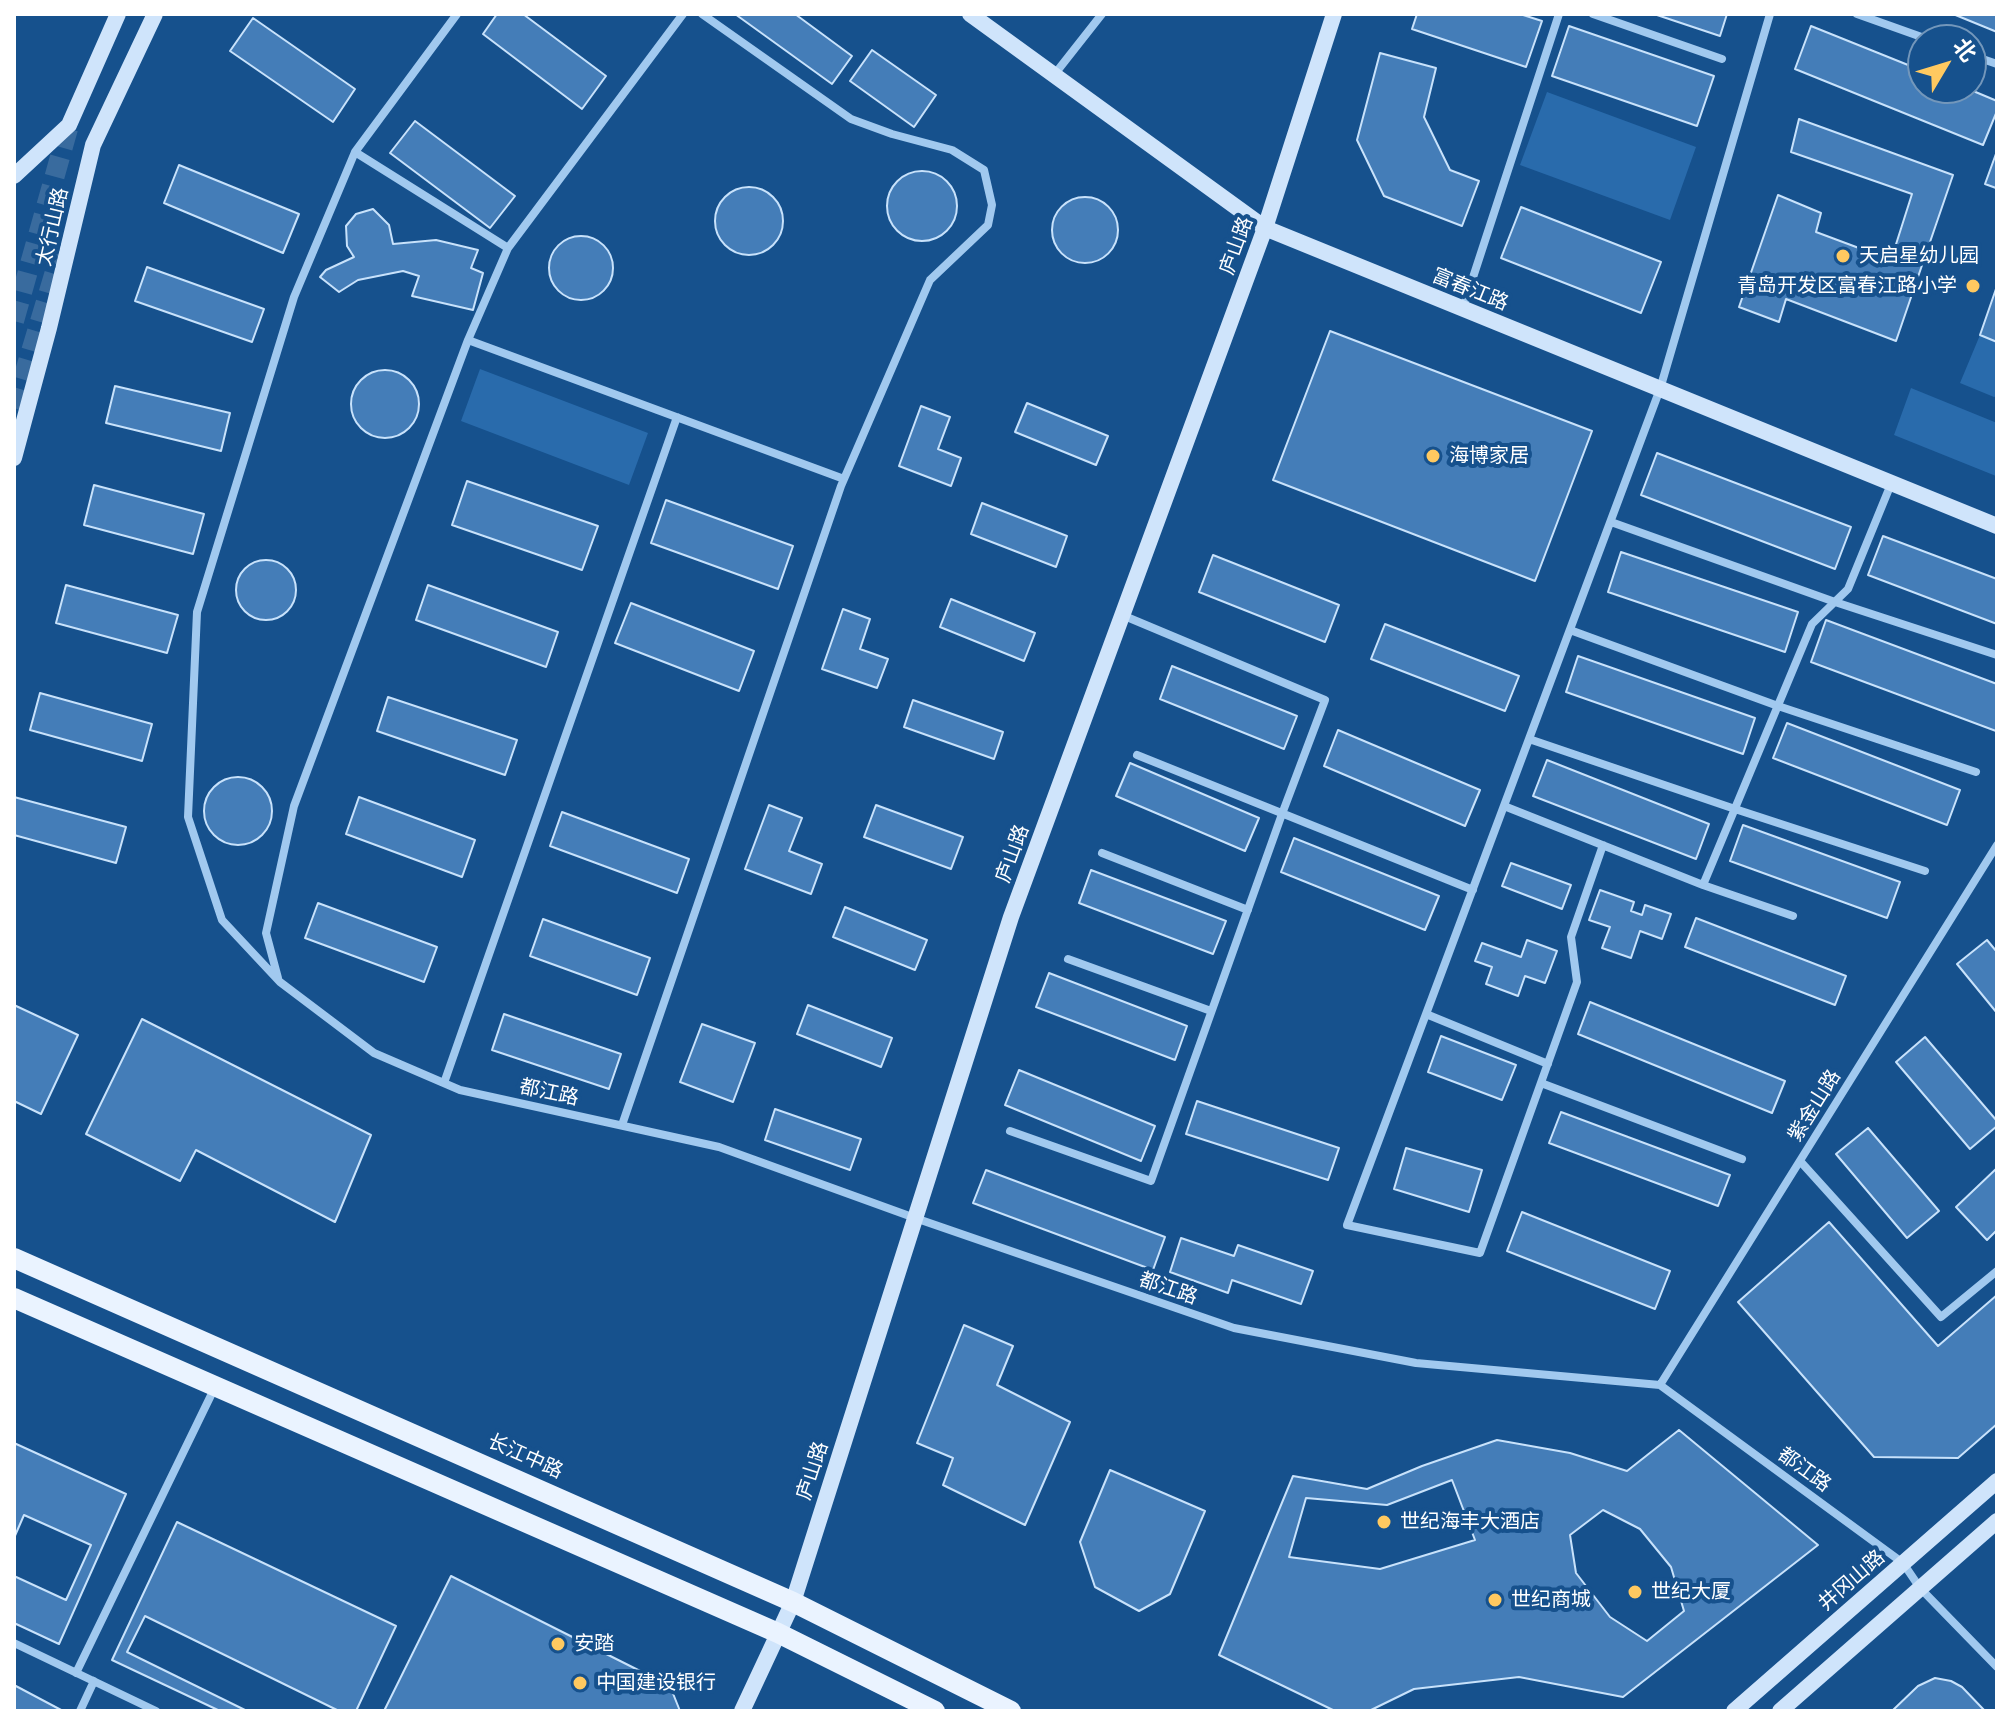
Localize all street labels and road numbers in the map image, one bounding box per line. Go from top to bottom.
street label: 太行山路 [32,185,74,269]
street label: 庐山路 [1215,214,1259,278]
street label: 富春江路 [1428,264,1512,316]
street label: 庐山路 [991,822,1035,886]
street label: 紫金山路 [1784,1066,1846,1146]
street label: 都江路 [517,1075,581,1111]
street label: 都江路 [1136,1268,1200,1310]
street label: 长江中路 [484,1430,566,1484]
street label: 庐山路 [792,1439,834,1503]
street label: 都江路 [1773,1443,1835,1497]
street label: 井冈山路 [1814,1546,1890,1616]

